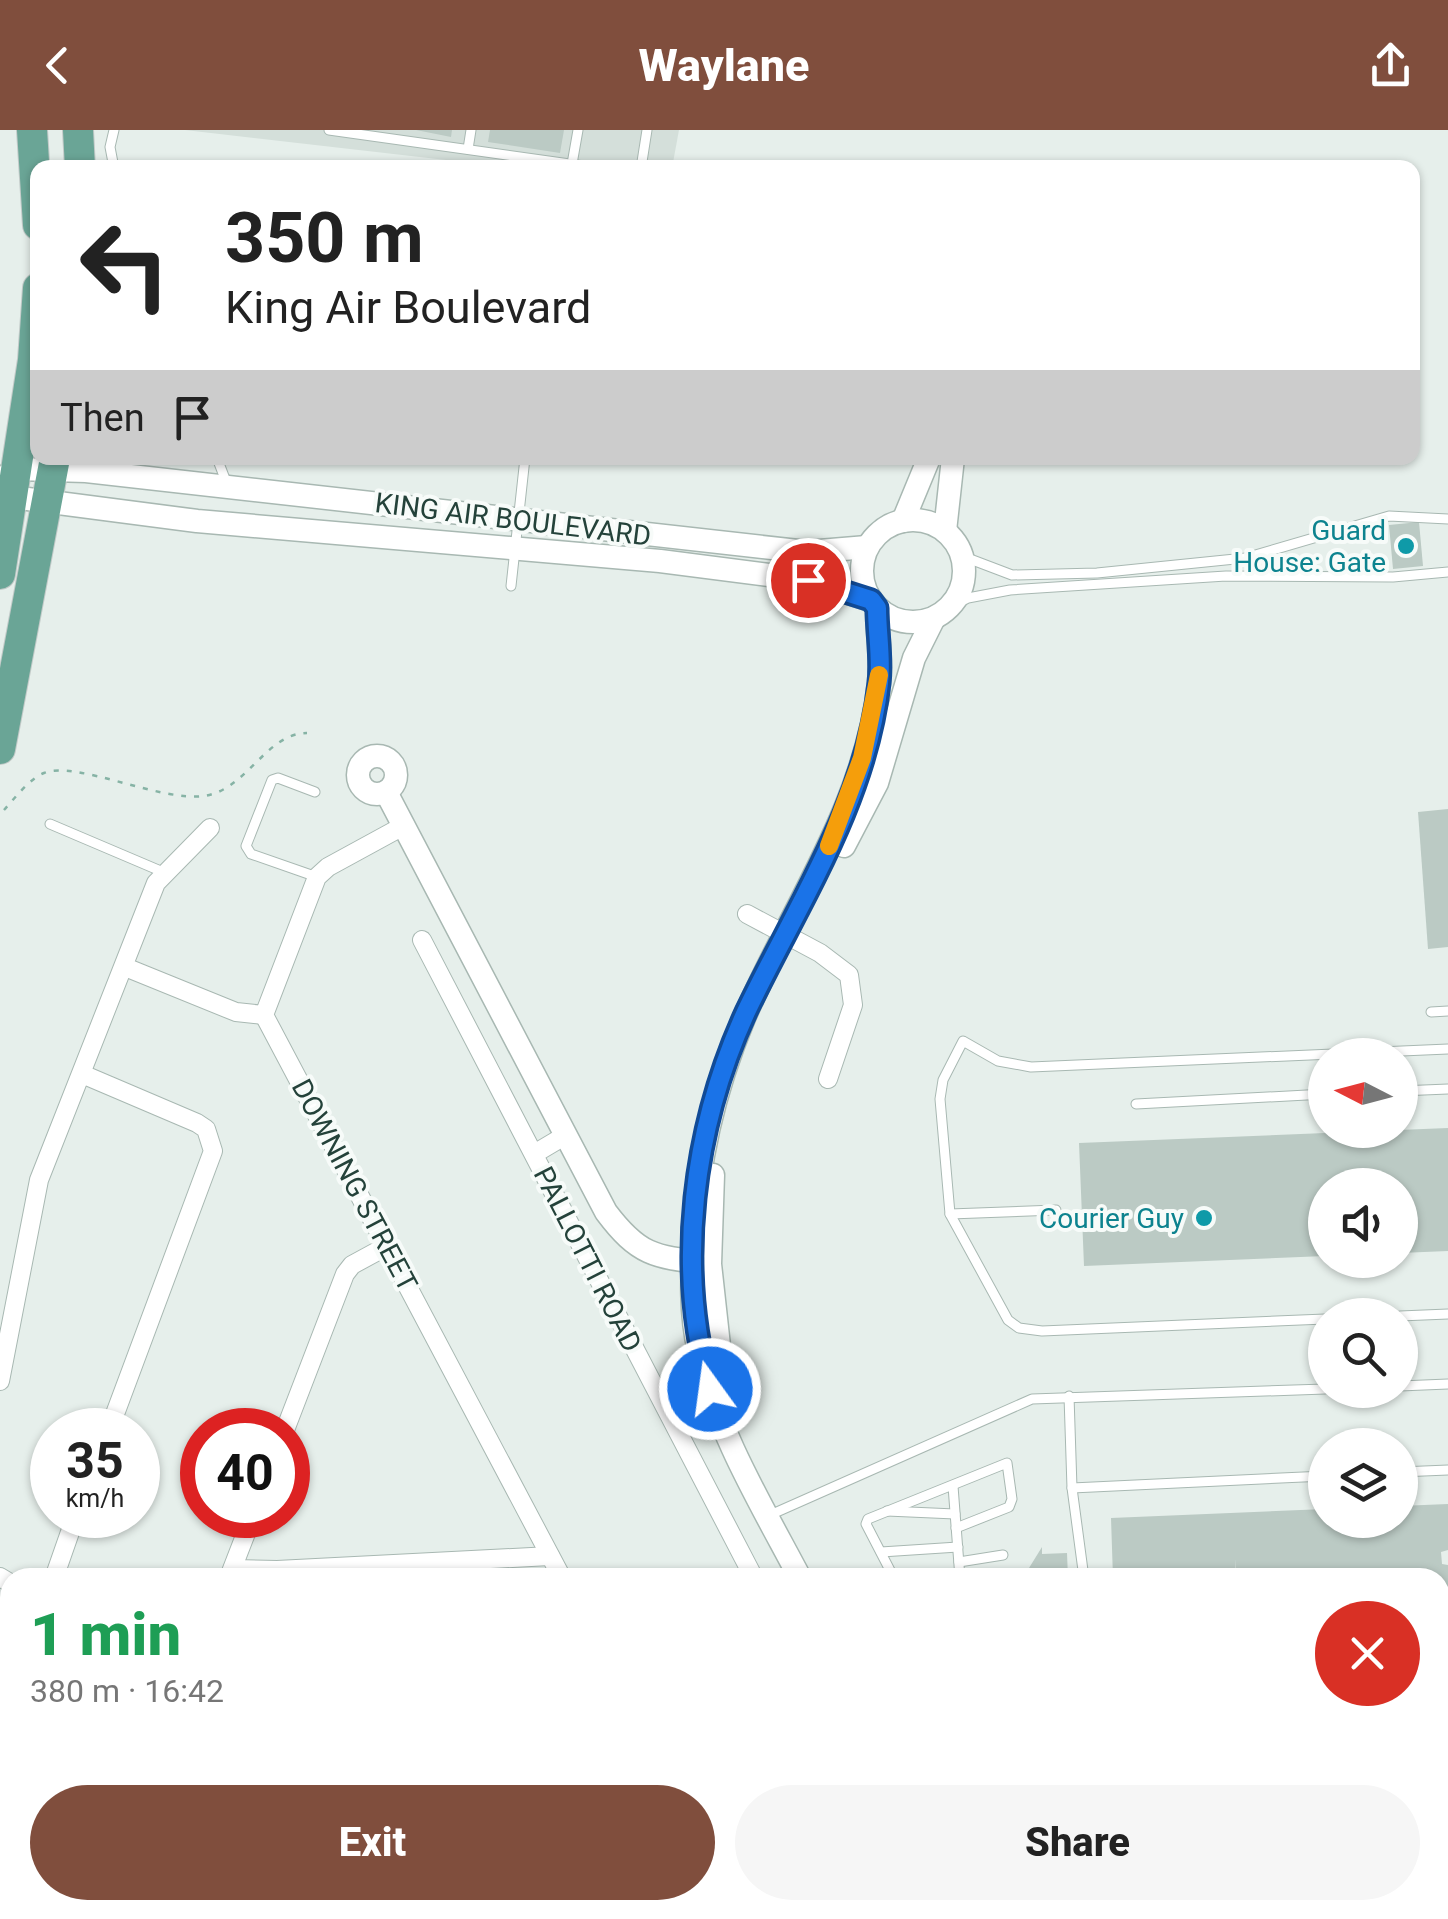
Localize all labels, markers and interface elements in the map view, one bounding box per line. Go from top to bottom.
icon: back [30,38,85,93]
icon: share [1363,38,1418,93]
text: Waylane [638,39,810,92]
text: 350 m [225,197,424,279]
icon: left [60,200,190,330]
text: King Air Boulevard [225,281,591,334]
icon: arrive [165,390,220,445]
text: Then [60,396,145,440]
street label: KING AIR BOULEVARD [373,486,653,553]
place label: Guard House: Gate [1233,514,1386,579]
marker: Guard House: Gate [1395,535,1417,557]
pin [766,538,851,623]
icon: arrive [781,553,836,608]
north arrow [1308,1038,1418,1148]
map controls [1308,1038,1418,1538]
street label: DOWNING STREET [285,1074,425,1297]
street label: PALLOTTI ROAD [527,1161,648,1357]
button: sound [1308,1168,1418,1278]
place label: Courier Guy [1039,1202,1184,1235]
marker: Courier Guy [1193,1207,1215,1229]
button: search [1308,1298,1418,1408]
position arrow [658,1337,762,1441]
speed limit sign: 40 [180,1408,310,1538]
button: layers [1308,1428,1418,1538]
text: 35 [66,1432,124,1490]
text: km/h [66,1484,124,1513]
text: 1 min [30,1599,181,1670]
button: close [1315,1601,1420,1706]
text: 380 m · 16:42 [30,1672,224,1710]
button: Exit [30,1785,715,1900]
button: Share [735,1785,1420,1900]

